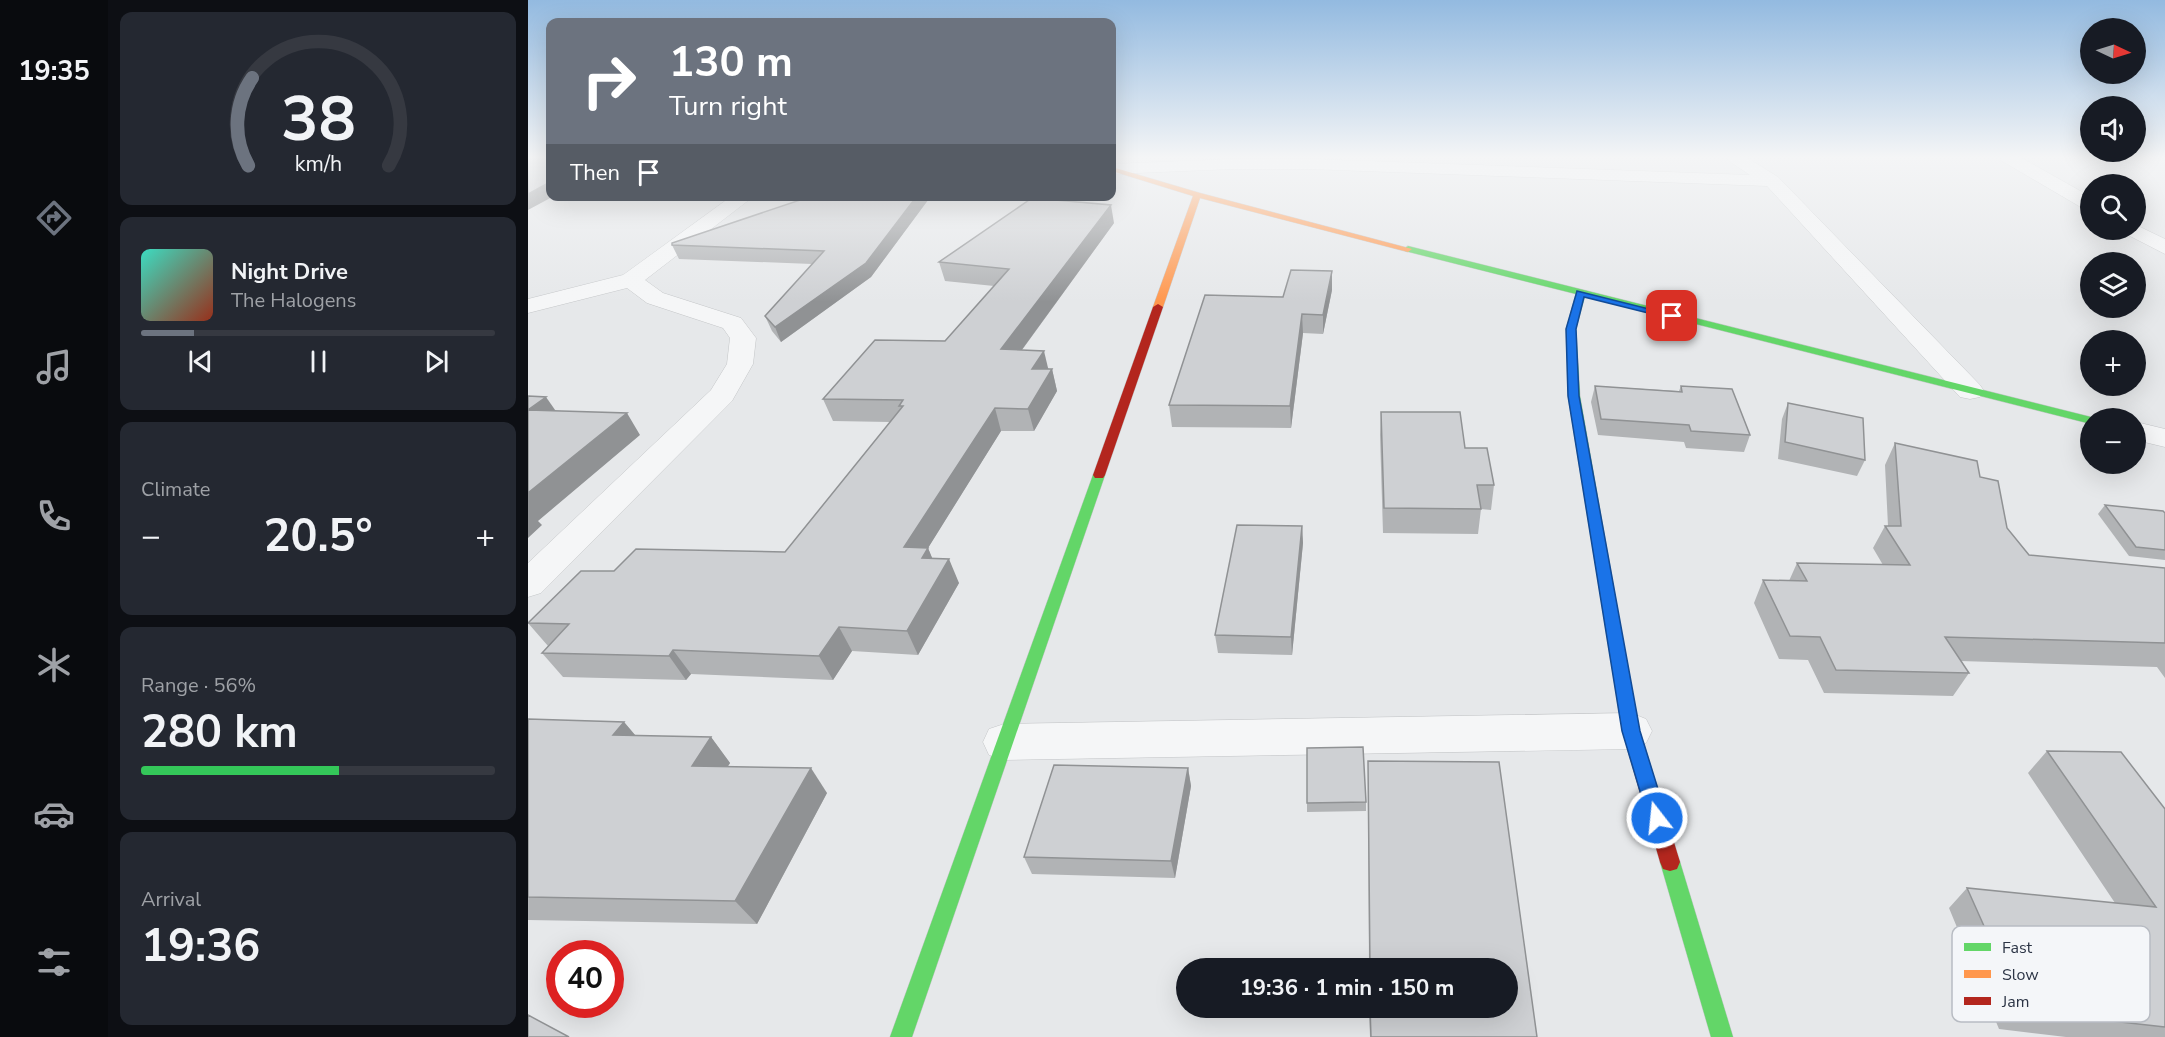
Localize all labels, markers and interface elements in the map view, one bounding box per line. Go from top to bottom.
north arrow [2080,18,2146,84]
map controls [2080,18,2146,474]
text: 130 m [669,34,793,91]
icon: right [570,42,648,120]
text: 19:35 [18,53,90,90]
text: 38 [281,77,355,162]
text: Turn right [669,88,787,125]
button: sound [2080,96,2146,162]
text: km/h [294,149,342,179]
icon: arrive [632,156,665,189]
text: Then [570,158,620,188]
button: search [2080,174,2146,240]
icon: directions [33,197,75,239]
button: layers [2080,252,2146,318]
text: Night Drive [231,257,348,287]
text: The Halogens [231,287,356,314]
pin [1646,290,1697,341]
icon: arrive [1655,299,1688,332]
button: + [2080,330,2146,396]
icon: previous [184,345,217,378]
icon: pause [302,345,335,378]
icon: next [420,345,453,378]
icon: music [33,346,75,388]
button: − [2080,408,2146,474]
text: Climate [141,476,210,503]
icon: phone [33,495,75,537]
text: 20.5° [263,506,373,567]
text: − [141,514,161,559]
text: + [475,514,495,559]
icon: climate [33,644,75,686]
text: Range · 56% [141,672,256,699]
text: 280 km [141,702,298,763]
position arrow [1625,786,1689,850]
icon: car [33,793,75,835]
text: Arrival [141,886,201,913]
text: 19:36 [141,916,260,977]
legend [1952,926,2150,1022]
text: Fast [2002,937,2033,959]
speed limit sign: 40 [546,940,624,1018]
icon: filters [33,941,75,983]
text: Slow [2002,964,2039,986]
text: 19:36 · 1 min · 150 m [1240,973,1454,1003]
text: Jam [2001,991,2029,1013]

